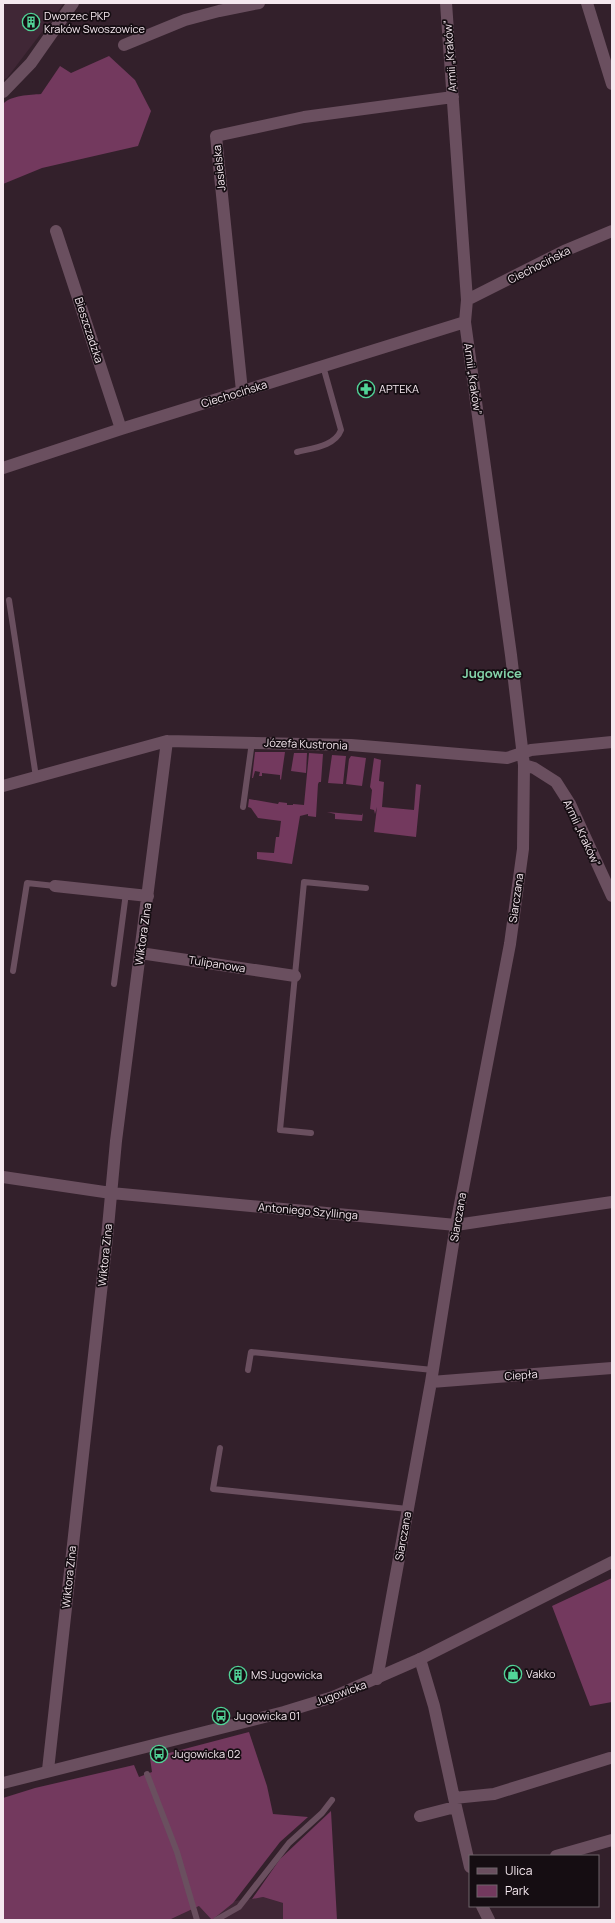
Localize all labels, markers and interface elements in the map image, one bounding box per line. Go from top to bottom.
place label: Dworzec PKP Kraków Swoszowice [44,8,145,36]
building icon: Dworzec PKP Kraków Swoszowice [21,12,41,32]
street label: Armii „Kraków” [439,19,460,93]
street label: Jasielska [209,144,228,192]
street label: Ciechocińska [505,242,573,287]
street label: Bieszczadzka [72,295,107,365]
street label: Armii „Kraków” [461,342,486,416]
street label: Ciechocińska [199,376,269,411]
pharmacy icon: APTEKA [356,379,376,399]
place label: APTEKA [379,381,419,396]
district label: Jugowice [462,664,522,682]
street label: Józefa Kustronia [264,735,348,752]
street label: Armii „Kraków” [560,797,605,869]
street label: Siarczana [505,872,526,924]
street label: Wiktora Zina [131,902,154,966]
street label: Tulipanowa [188,952,247,975]
street label: Siarczana [446,1191,469,1243]
street label: Antoniego Szyllinga [258,1199,359,1222]
street label: Wiktora Zina [94,1223,115,1287]
street label: Ciepła [504,1366,538,1383]
street label: Siarczana [391,1510,414,1562]
street label: Wiktora Zina [58,1545,79,1609]
shop icon: Vakko [503,1664,523,1684]
building icon: MS Jugowicka [228,1665,248,1685]
place label: Vakko [526,1666,556,1681]
place label: MS Jugowicka [251,1667,322,1682]
street label: Jugowicka [313,1676,368,1709]
bus stop icon: Jugowicka 01 [211,1706,231,1726]
place label: Jugowicka 01 [234,1708,300,1723]
bus stop icon: Jugowicka 02 [149,1744,169,1764]
place label: Jugowicka 02 [172,1746,240,1761]
legend [469,1855,599,1907]
text: Ulica [505,1862,532,1879]
text: Park [505,1882,530,1899]

